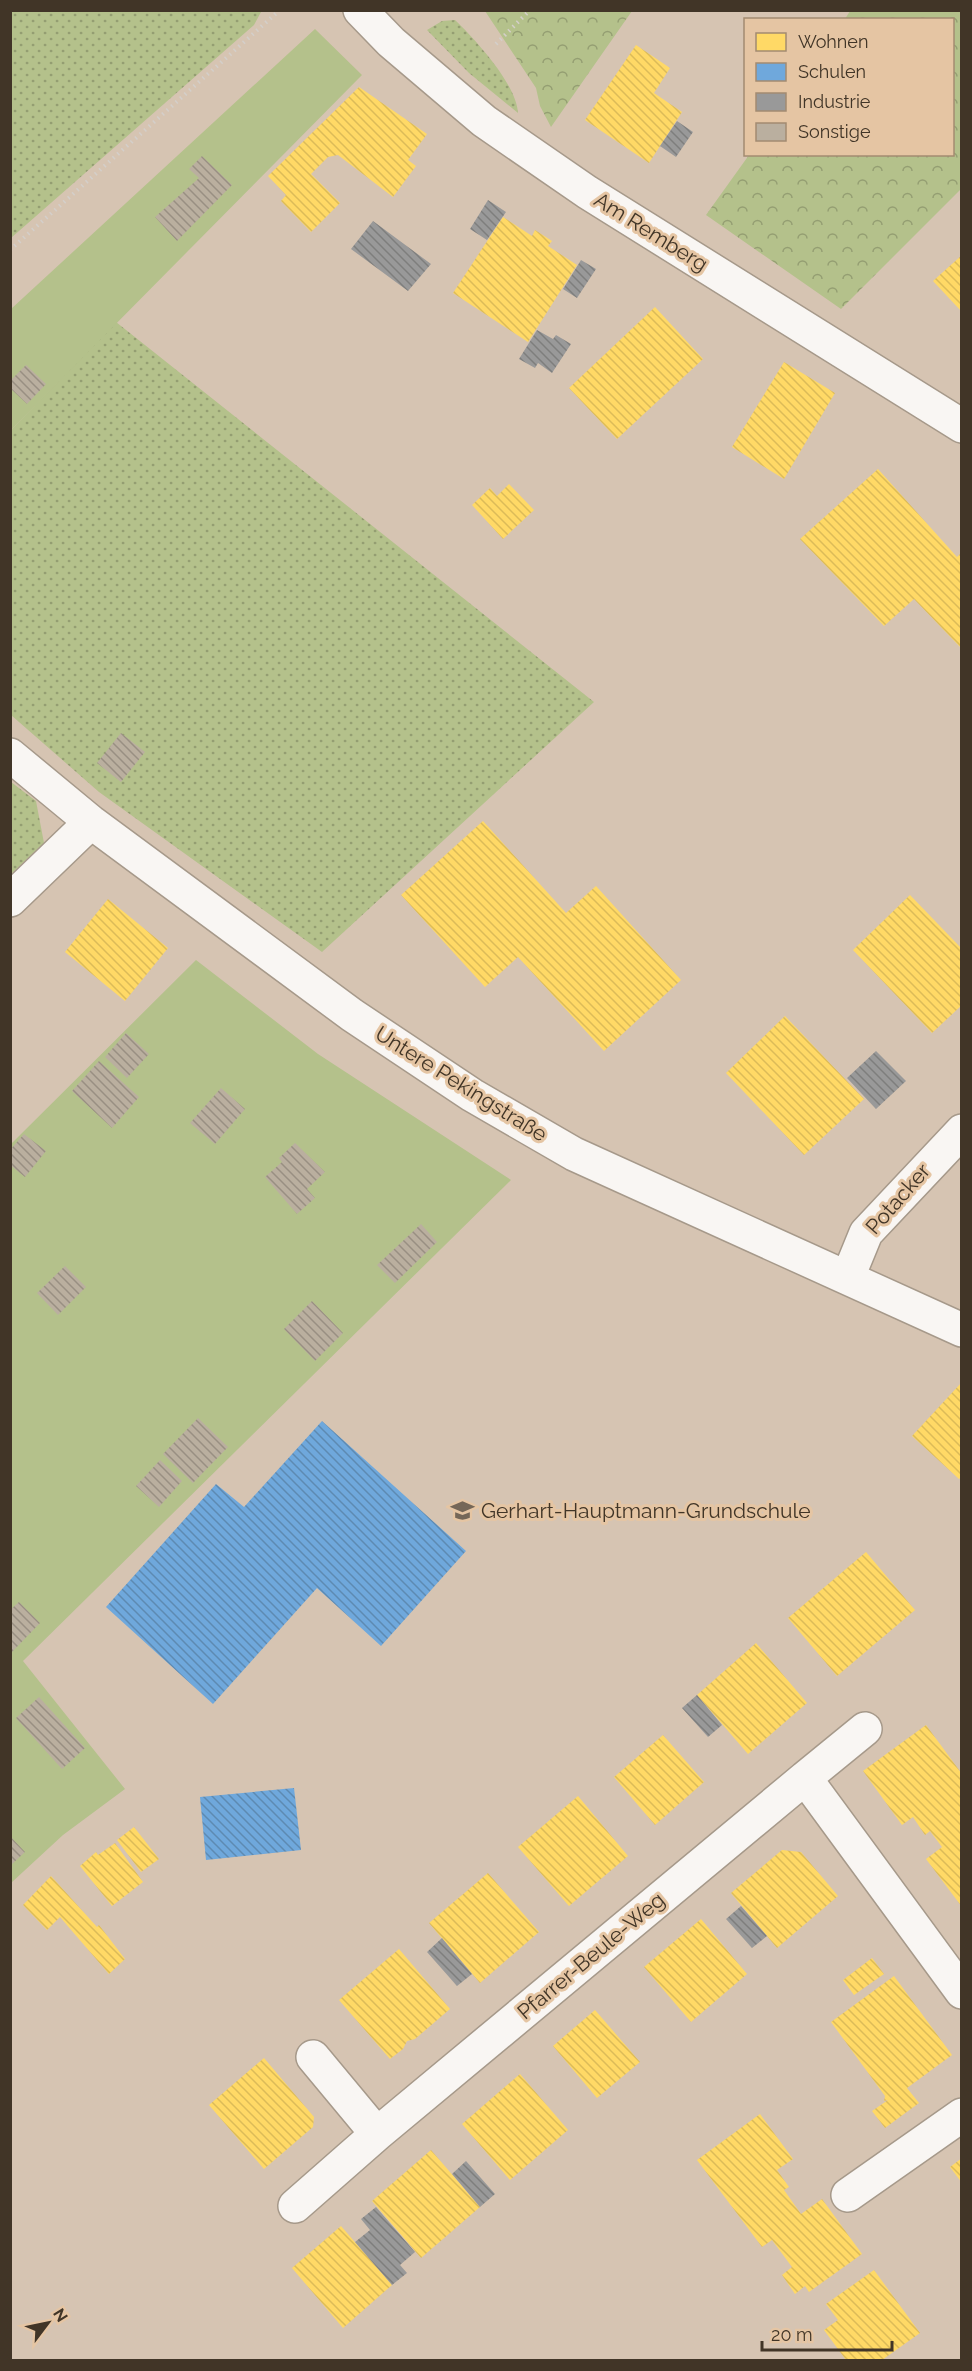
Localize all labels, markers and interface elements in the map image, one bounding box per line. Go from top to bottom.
legend [744,18,954,156]
text: Wohnen [798,31,868,52]
text: Schulen [798,61,866,82]
text: Industrie [798,91,871,112]
text: Sonstige [798,121,871,142]
street label: Am Remberg [590,187,713,276]
street label: Untere Pekingstraße [371,1021,552,1147]
street label: Potacker [860,1158,936,1239]
school or university icon: Gerhart-Hauptmann-Grundschule [450,1498,476,1524]
place label: Gerhart-Hauptmann-Grundschule [481,1498,810,1523]
street label: Pfarrer-Beule-Weg [512,1887,669,2024]
north arrow [18,2293,78,2353]
text: N [49,2305,72,2326]
scale bar [762,2314,892,2352]
text: 20 m [771,2324,813,2345]

